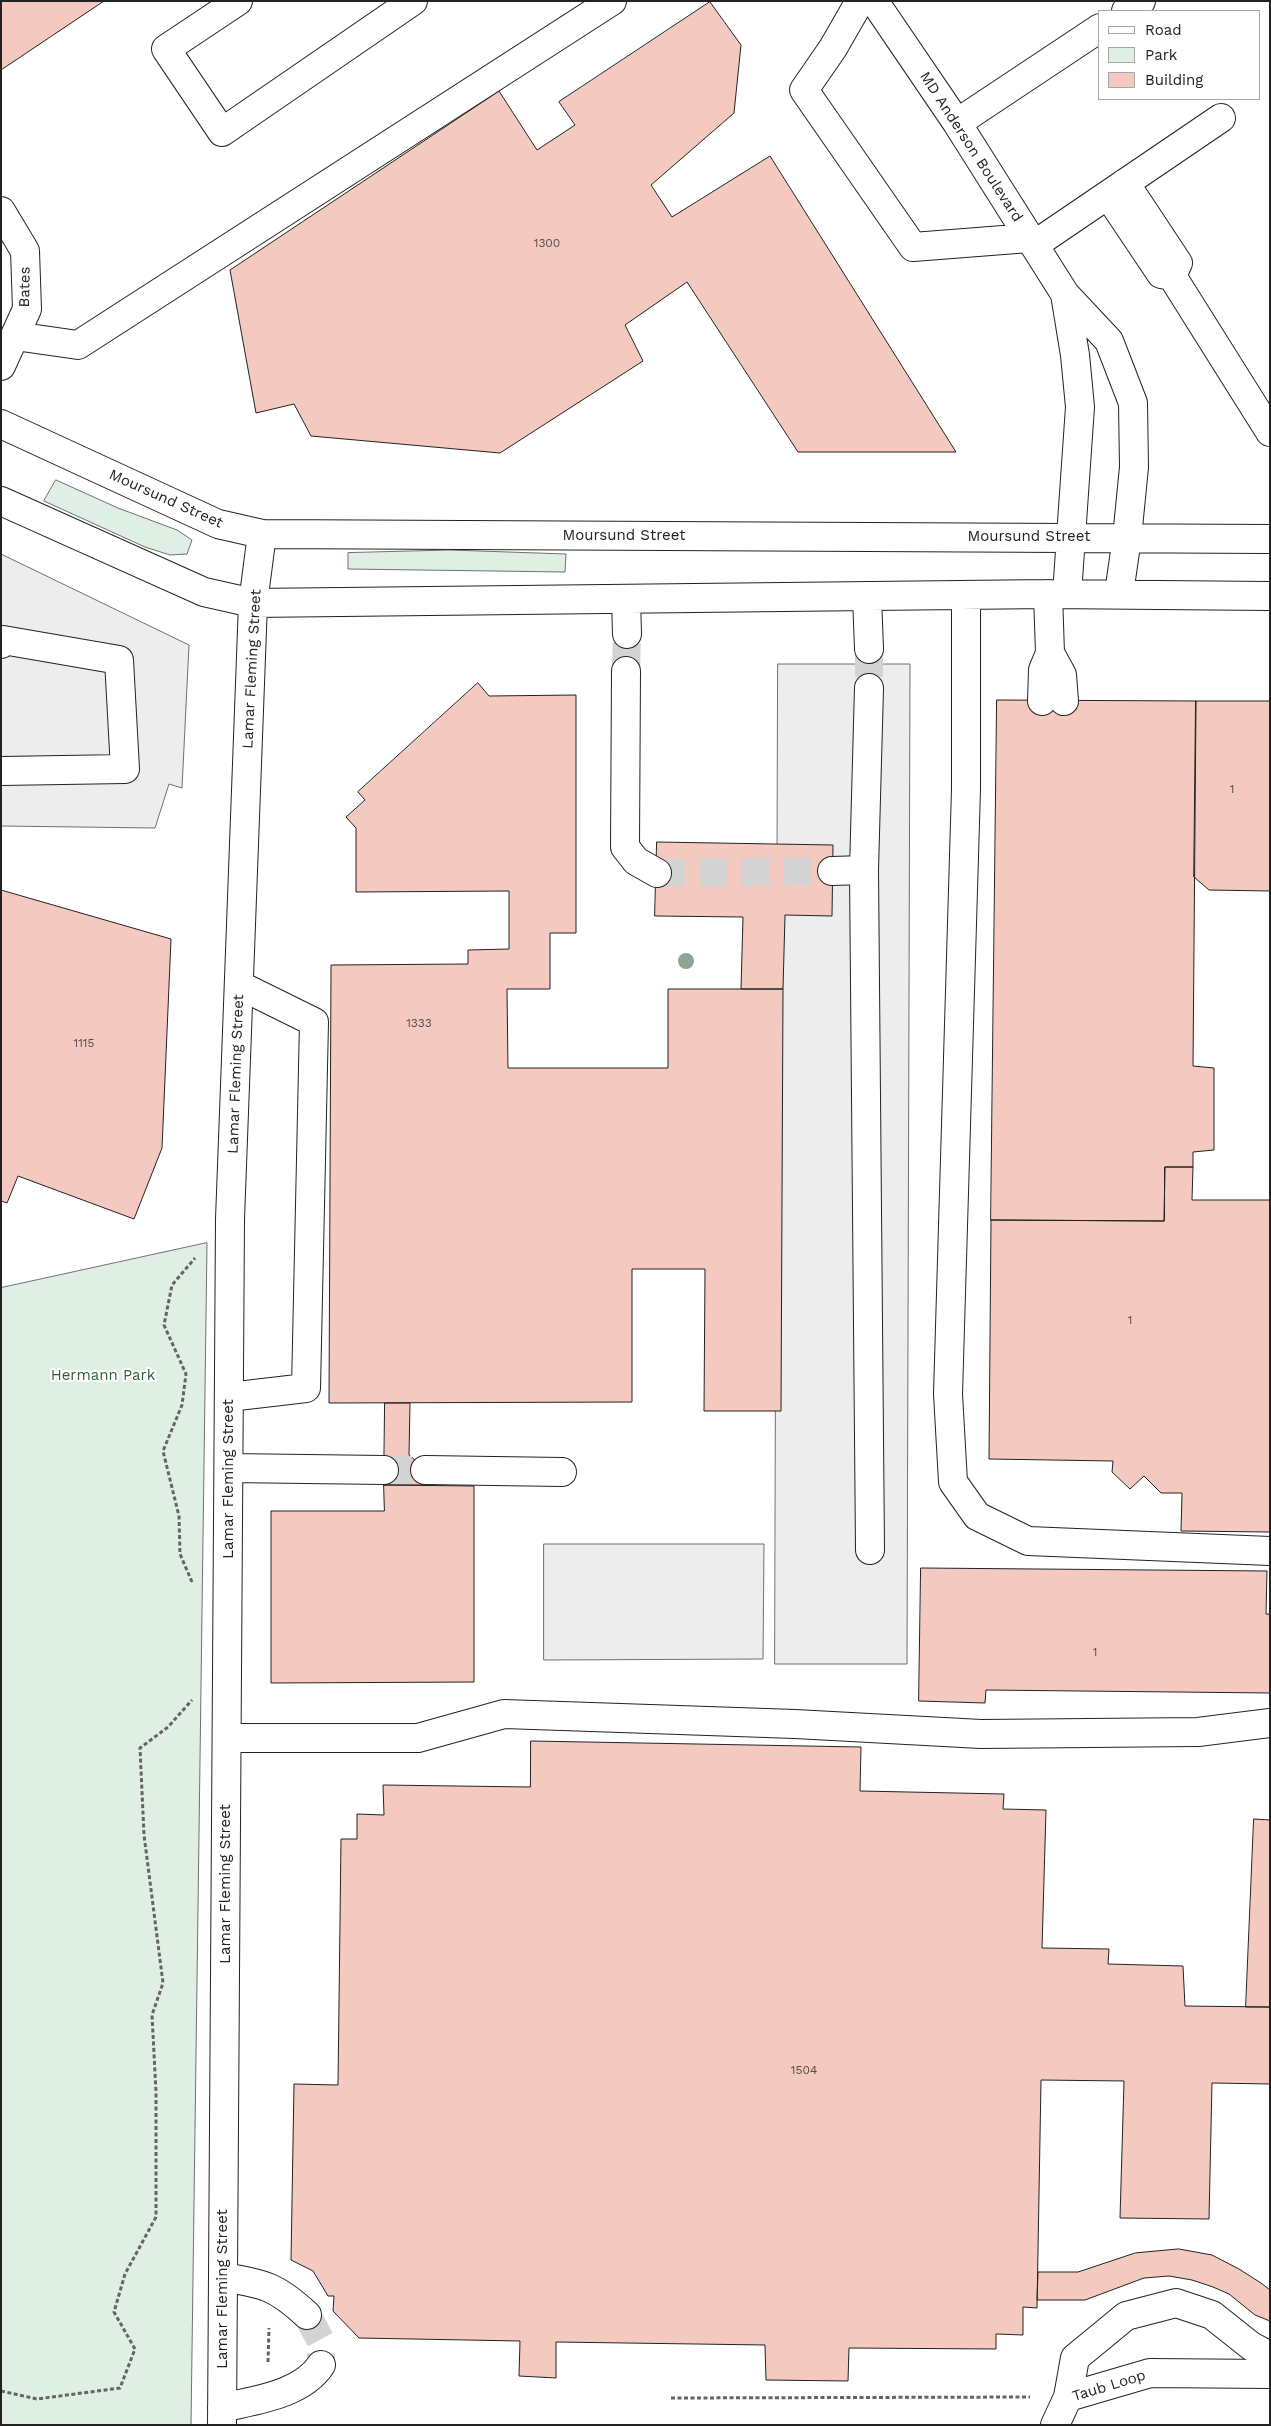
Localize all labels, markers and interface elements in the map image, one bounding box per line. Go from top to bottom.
legend [1098,10,1261,100]
text: Road [1145,21,1182,39]
text: Park [1145,46,1177,64]
street label: MD Anderson Boulevard [916,68,1026,226]
text: Building [1145,71,1203,89]
house number: 1300 [534,236,560,250]
street label: Bates [16,266,34,308]
street label: Moursund Street [106,466,226,532]
street label: Moursund Street [563,527,685,545]
street label: Moursund Street [968,528,1090,546]
street label: Lamar Fleming Street [239,589,265,749]
house number: 1 [1230,782,1234,796]
street label: Lamar Fleming Street [224,994,248,1154]
house number: 1333 [406,1016,432,1030]
house number: 1115 [73,1036,95,1050]
house number: 1 [1128,1313,1132,1327]
park label: Hermann Park [51,1367,155,1385]
street label: Lamar Fleming Street [220,1399,238,1559]
house number: 1 [1093,1645,1097,1659]
street label: Lamar Fleming Street [217,1804,235,1964]
house number: 1504 [791,2063,817,2077]
street label: Lamar Fleming Street [214,2209,232,2369]
street label: Taub Loop [1070,2366,1148,2406]

